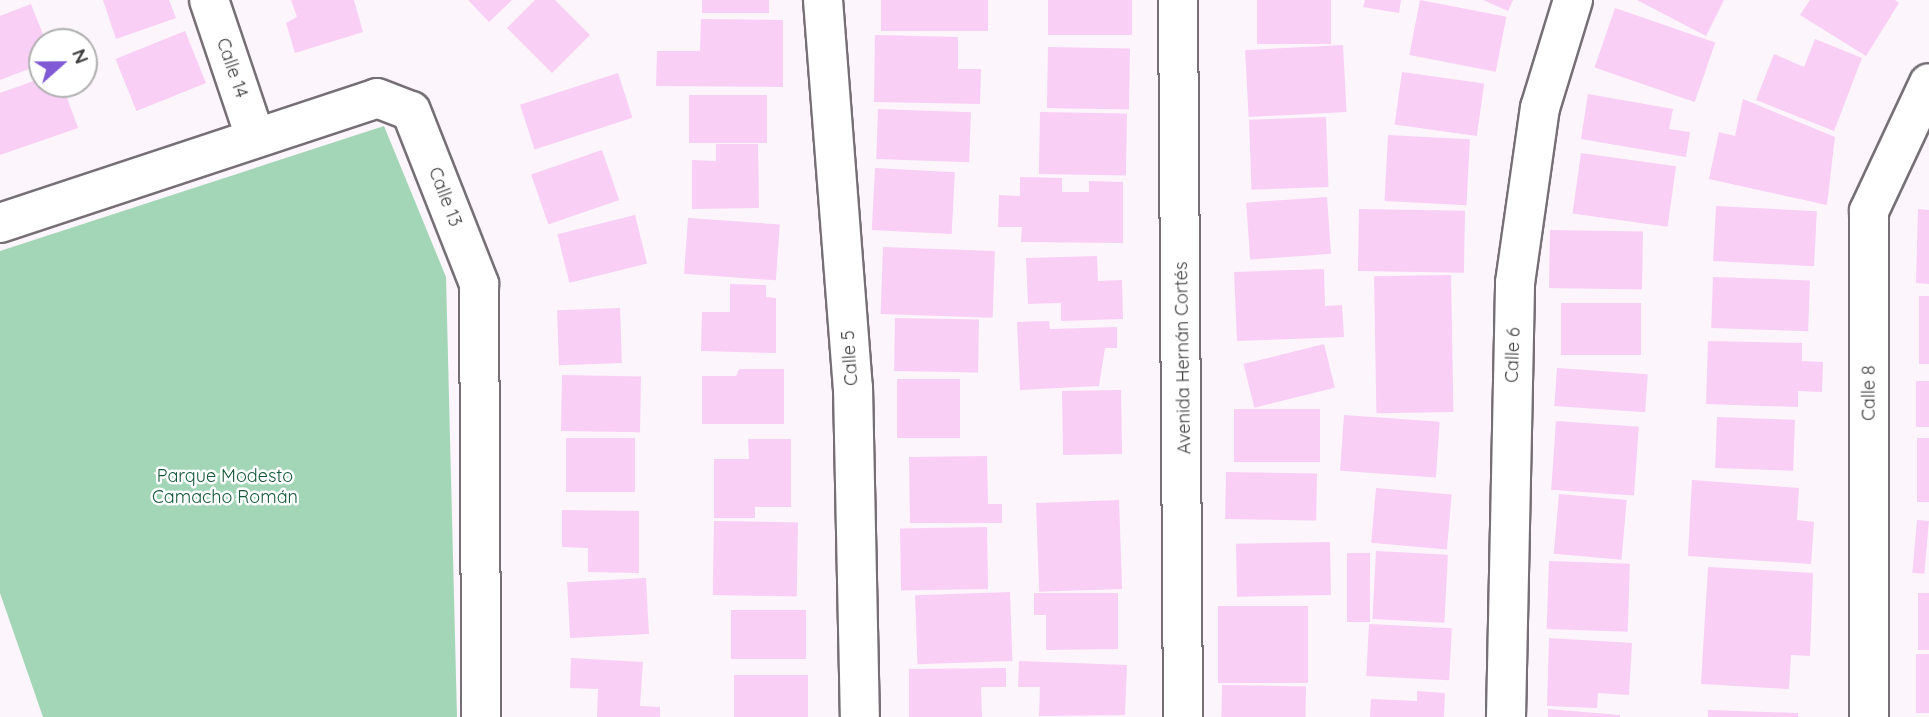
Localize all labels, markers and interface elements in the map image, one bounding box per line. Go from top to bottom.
north arrow [28,28,98,98]
street label: Calle 14 [212,35,252,101]
text: N [67,45,94,67]
street label: Calle 13 [424,164,466,230]
street label: Avenida Hernán Cortés [1171,262,1195,454]
street label: Calle 6 [1501,327,1525,383]
street label: Calle 5 [837,329,863,387]
street label: Calle 8 [1858,365,1880,421]
park label: Parque Modesto Camacho Román [152,466,298,508]

